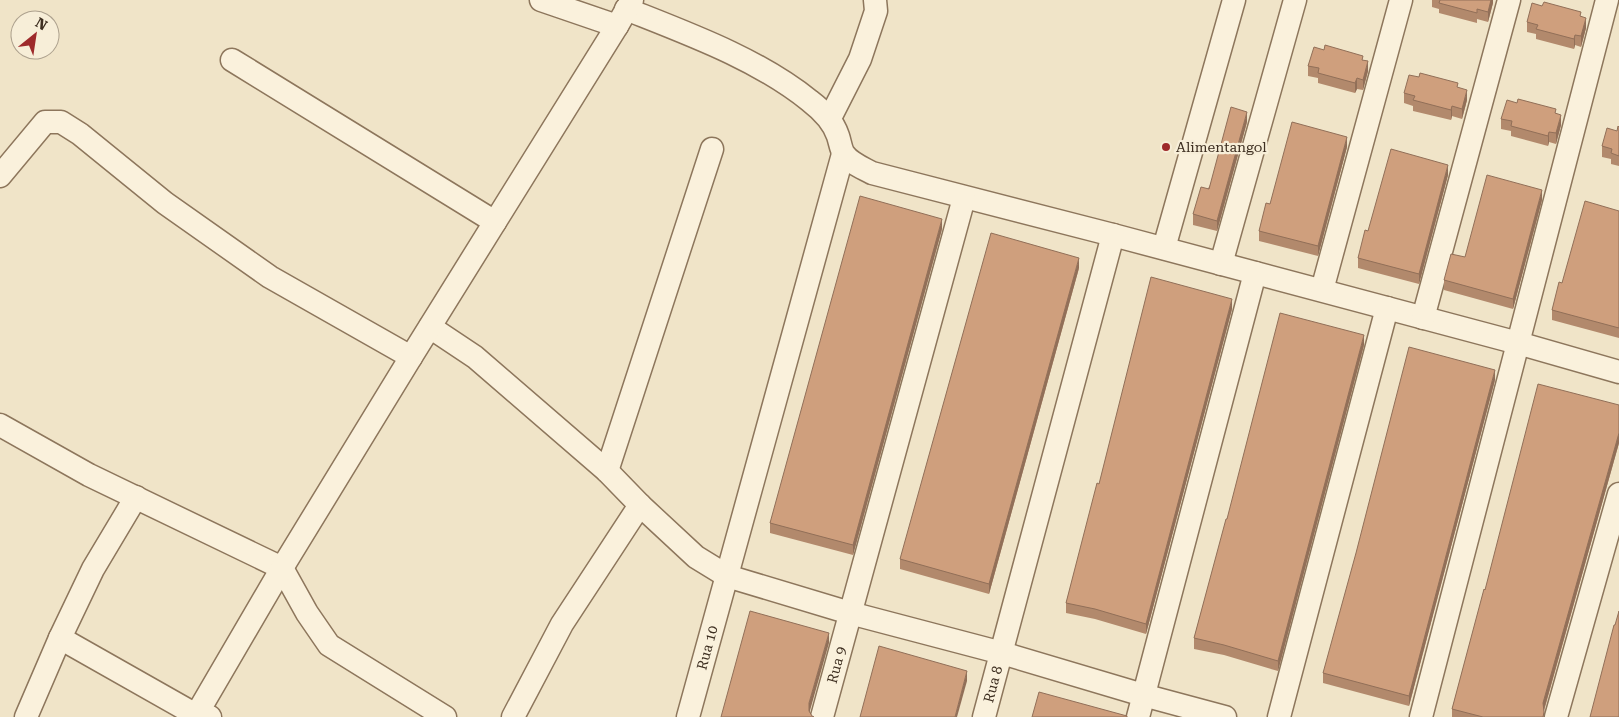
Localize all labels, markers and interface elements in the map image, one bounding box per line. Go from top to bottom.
north arrow [10,10,60,60]
text: N [33,14,50,33]
place label: Alimentangol [1176,139,1267,155]
marker: Alimentangol [1160,141,1172,153]
street label: Rua 10 [693,624,721,671]
street label: Rua 9 [824,645,849,685]
street label: Rua 8 [980,664,1005,704]

